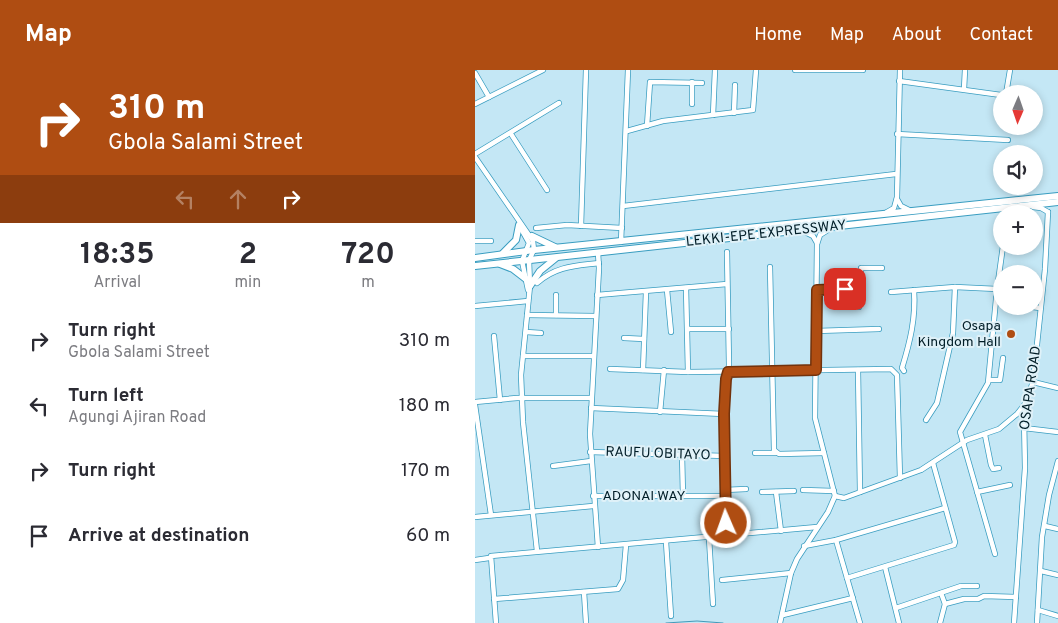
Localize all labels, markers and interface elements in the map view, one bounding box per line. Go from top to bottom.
text: Map [25,20,72,50]
text: Home [754,24,802,47]
text: Map [830,24,864,47]
text: About [892,24,941,47]
text: Contact [969,24,1033,47]
north arrow [993,85,1043,135]
map controls [993,85,1043,315]
text: 310 m [108,87,205,131]
icon: right [25,90,90,155]
text: Gbola Salami Street [108,130,303,157]
button: sound [993,145,1043,195]
icon: left [171,185,199,213]
icon: ahead [224,185,252,213]
icon: right [277,185,305,213]
button: + [993,205,1043,255]
street label: LEKKI-EPE EXPRESSWAY [685,217,847,251]
text: 18:35 [80,237,155,274]
text: 2 [239,237,257,274]
text: 720 [341,237,395,274]
button: − [993,265,1043,315]
pin [824,268,866,310]
text: Arrival [93,273,141,293]
text: min [235,273,261,293]
text: m [361,273,375,293]
icon: arrive [831,275,859,303]
place label: Osapa Kingdom Hall [917,318,1001,351]
text: Turn right [68,319,156,343]
icon: right [25,327,53,355]
marker: Osapa Kingdom Hall [1005,328,1017,340]
text: 310 m [399,329,450,353]
text: Gbola Salami Street [68,343,210,363]
street label: OSAPA ROAD [1017,345,1045,431]
text: Turn left [68,384,144,408]
icon: left [25,392,53,420]
text: 180 m [399,394,450,418]
text: Agungi Ajiran Road [68,408,206,428]
street label: RAUFU OBITAYO [605,444,711,464]
icon: right [25,457,53,485]
text: Turn right [68,459,156,483]
text: 170 m [401,459,450,483]
street label: ADONAI WAY [602,488,686,505]
position arrow [699,496,751,548]
icon: arrive [25,522,53,550]
text: Arrive at destination [68,524,249,548]
text: 60 m [406,524,450,548]

